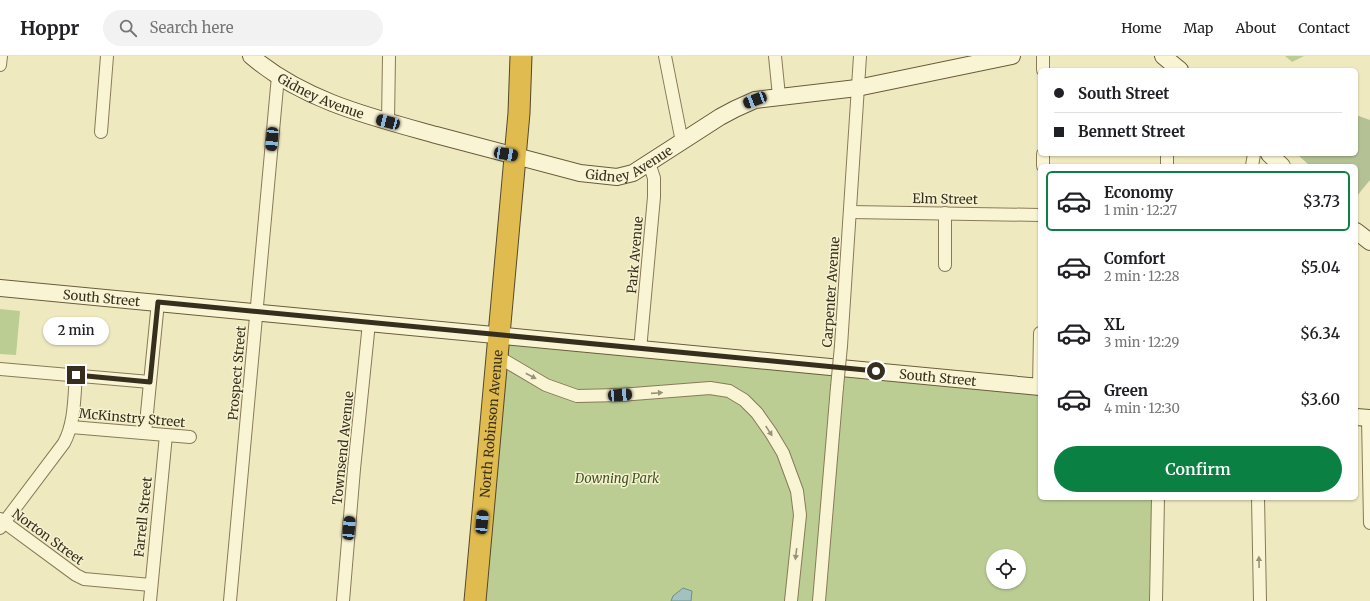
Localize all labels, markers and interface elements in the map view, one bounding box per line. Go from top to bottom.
search box [103,10,383,46]
text: Hoppr [20,16,79,40]
icon: search [117,17,139,39]
text: Search here [149,18,234,37]
text: Home [1121,19,1162,37]
text: Map [1184,19,1213,37]
text: About [1235,19,1276,37]
text: Contact [1298,19,1350,37]
street label: Gidney Avenue [274,69,366,122]
text: South Street [1078,84,1169,103]
car [742,90,768,110]
car [375,113,401,131]
text: Bennett Street [1078,122,1185,141]
car [265,127,279,151]
street label: Gidney Avenue [585,141,676,186]
car [493,146,519,162]
icon: car [1056,183,1092,219]
text: Economy [1104,183,1173,202]
street label: Elm Street [912,190,978,208]
text: $3.73 [1303,192,1340,211]
text: 1 min · 12:27 [1104,202,1177,219]
street label: Park Avenue [623,215,647,294]
street label: Carpenter Avenue [819,236,843,348]
icon: car [1056,249,1092,285]
text: Comfort [1104,249,1165,268]
text: $5.04 [1301,258,1340,277]
text: 2 min · 12:28 [1104,268,1180,285]
street label: South Street [62,286,141,310]
icon: car [1056,315,1092,351]
text: XL [1104,315,1125,334]
callout: 2 min [43,317,109,345]
text: 2 min [58,322,94,339]
text: $6.34 [1300,324,1340,343]
street label: Prospect Street [224,325,250,421]
text: 3 min · 12:29 [1104,334,1179,351]
street label: North Robinson Avenue [476,349,506,498]
route start [867,362,885,380]
street label: South Street [898,365,977,389]
route end [67,366,85,384]
one-way arrow [525,373,537,380]
icon: car [1056,381,1092,417]
text: Green [1104,381,1148,400]
car [608,388,632,402]
one-way arrow [651,389,663,396]
street label: Townsend Avenue [329,390,357,506]
text: $3.60 [1300,390,1340,409]
text: 4 min · 12:30 [1104,400,1180,417]
street label: McKinstry Street [78,405,186,431]
one-way arrow [765,425,773,436]
button: Confirm [1054,446,1342,492]
park label: Downing Park [574,470,659,487]
street label: Farrell Street [130,476,156,558]
street label: Norton Street [9,505,87,569]
car [475,510,489,534]
car [342,516,356,540]
one-way arrow [793,548,799,560]
map controls [986,549,1026,589]
button: locate [986,549,1026,589]
one-way arrow [1256,556,1263,568]

